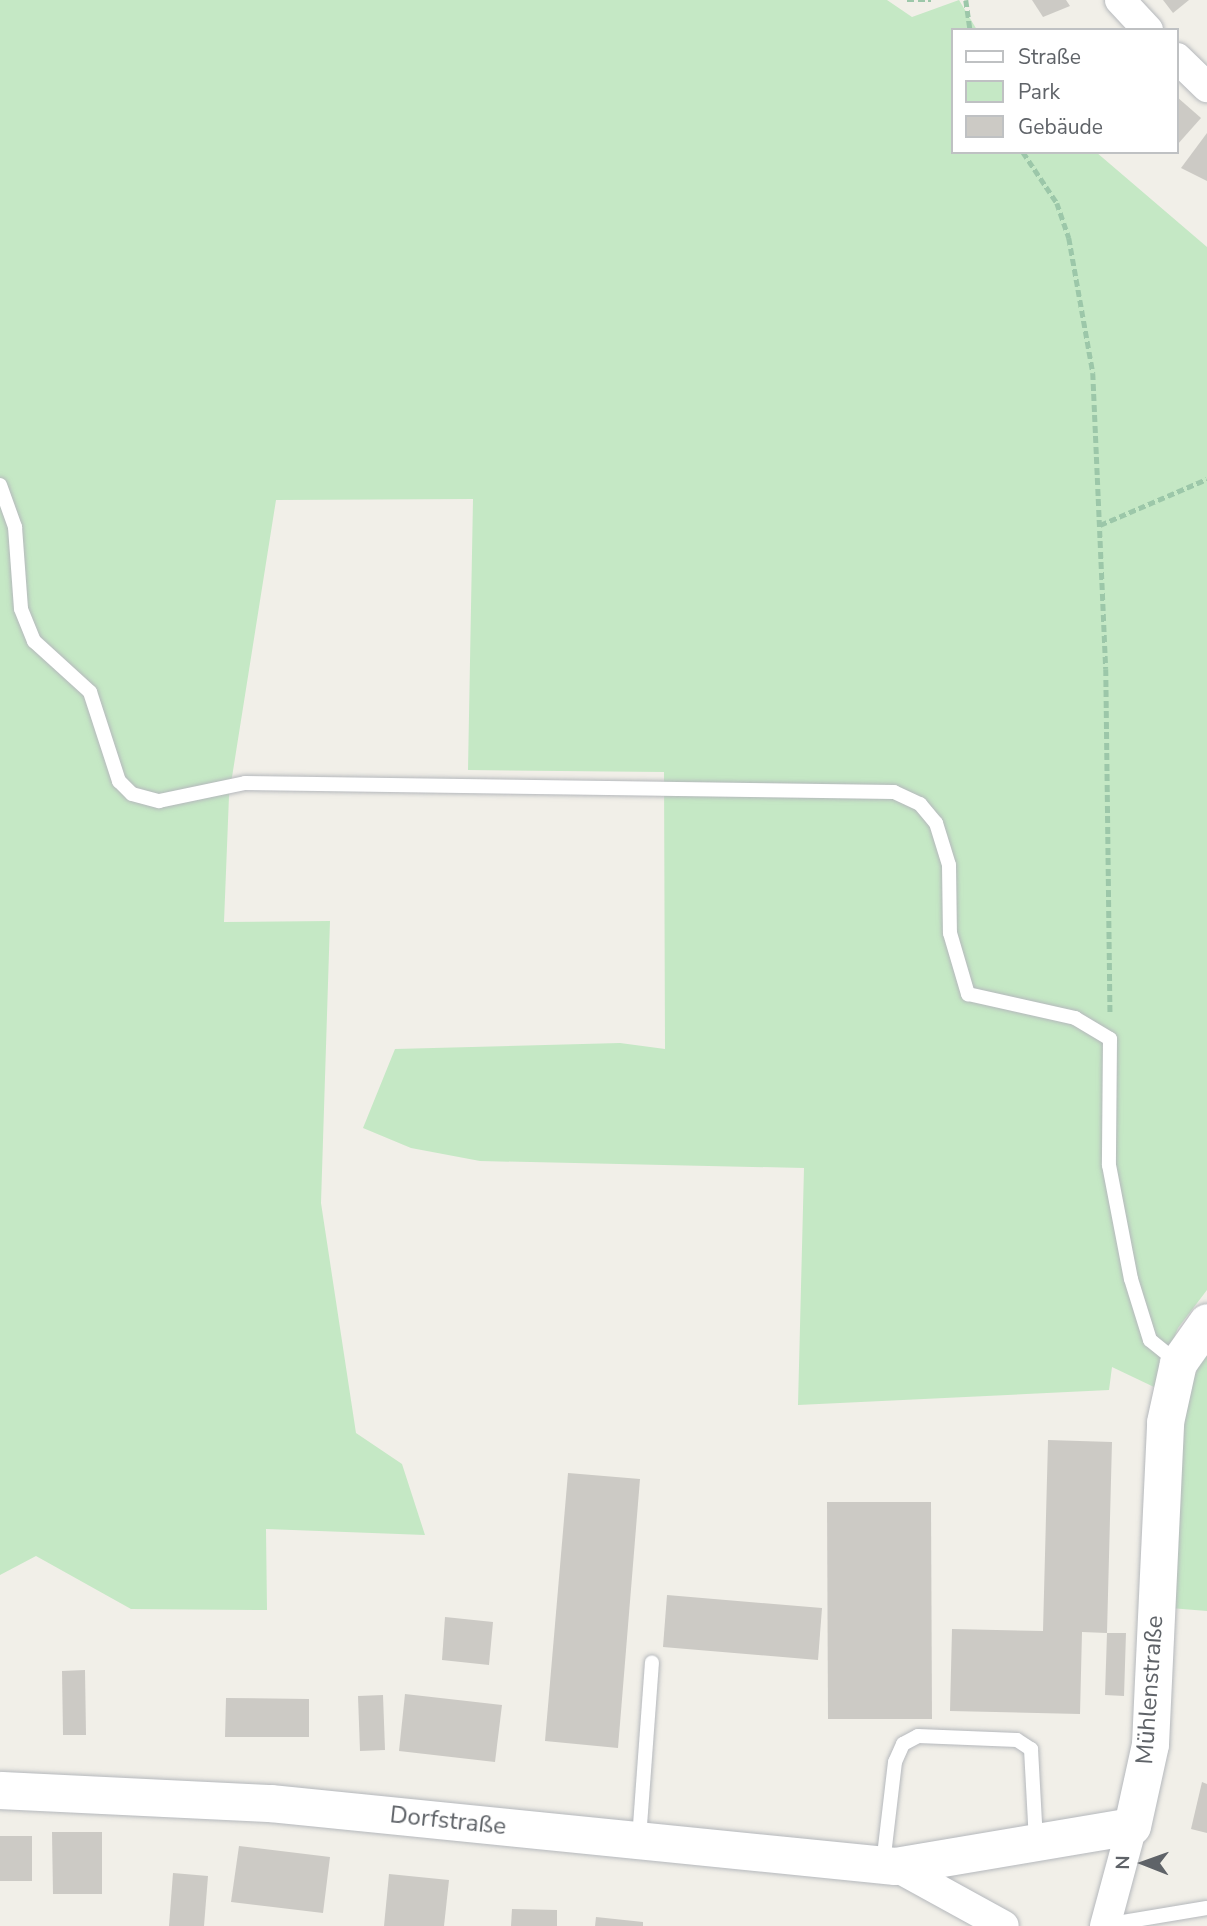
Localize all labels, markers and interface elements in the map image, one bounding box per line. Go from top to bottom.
legend [951,28,1179,154]
text: Straße [1018,43,1081,71]
text: Park [1018,78,1060,106]
text: Gebäude [1018,113,1103,141]
street label: Mühlenstraße [1130,1614,1170,1766]
street label: Dorfstraße [388,1801,508,1841]
north arrow [1109,1828,1179,1898]
text: N [1110,1855,1136,1870]

